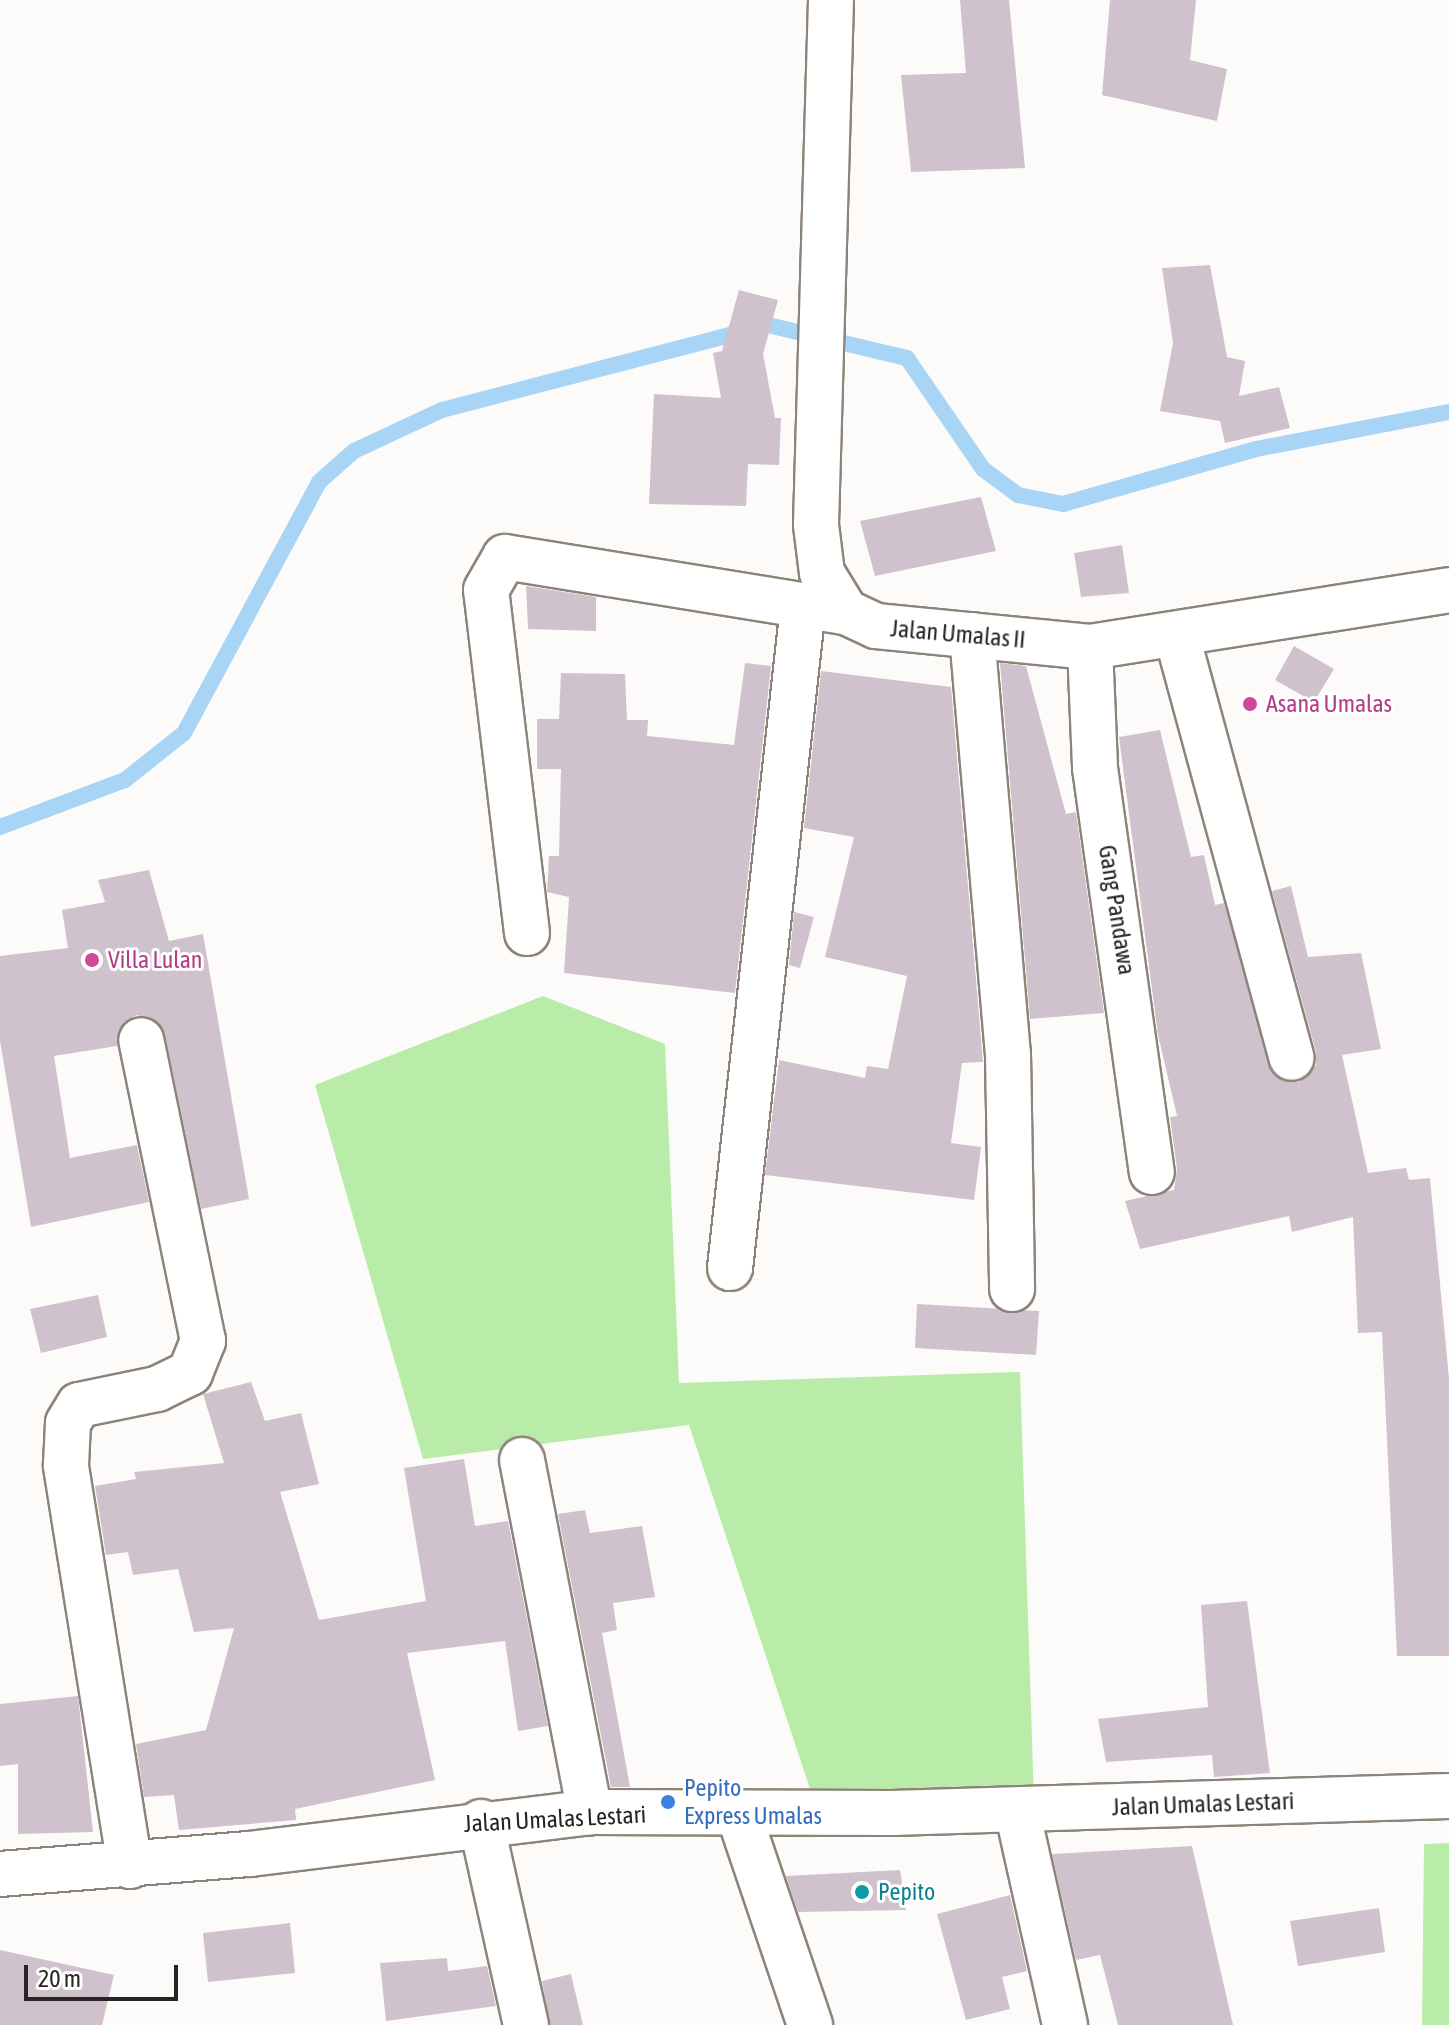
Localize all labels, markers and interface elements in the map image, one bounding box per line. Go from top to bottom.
street label: Jalan Umalas II [889,614,1027,654]
place label: Asana Umalas [1266,690,1392,718]
marker: Asana Umalas [1241,695,1259,713]
street label: Gang Pandawa [1093,843,1141,977]
place label: Villa Lulan [108,946,202,974]
marker: Villa Lulan [83,951,101,969]
place label: Pepito Express Umalas [684,1774,822,1830]
street label: Jalan Umalas Lestari [1111,1786,1295,1822]
marker: Pepito Express Umalas [659,1793,677,1811]
street label: Jalan Umalas Lestari [463,1800,647,1838]
place label: Pepito [878,1878,935,1906]
marker: Pepito [853,1883,871,1901]
scale bar [28,1949,182,1999]
text: 20 m [38,1965,81,1992]

